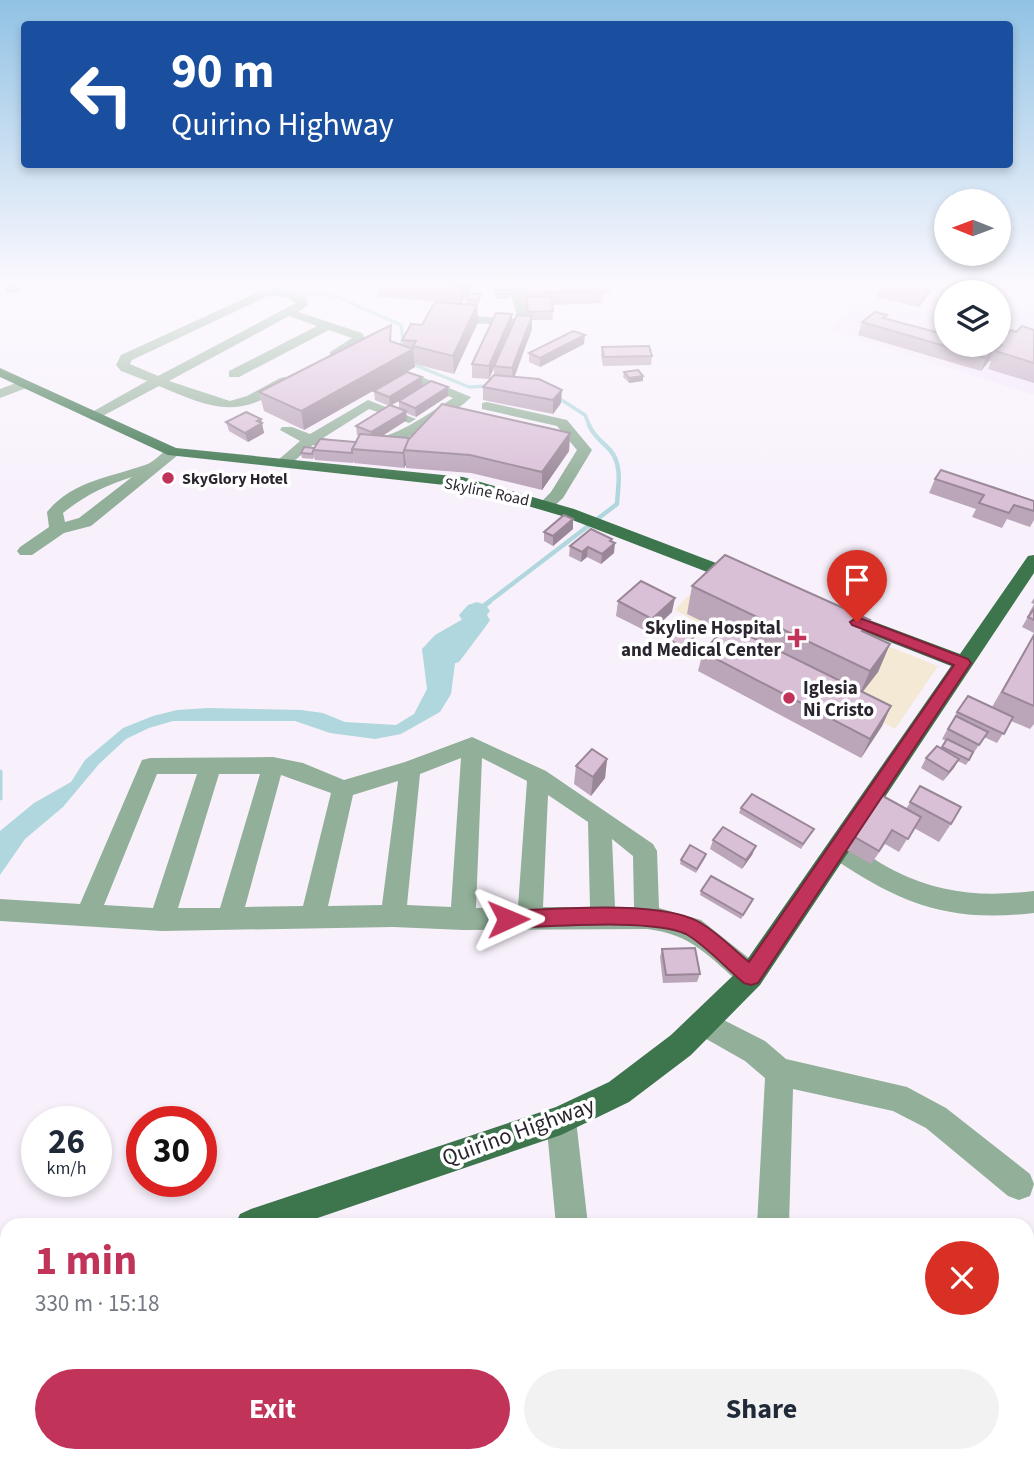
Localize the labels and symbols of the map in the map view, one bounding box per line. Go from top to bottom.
north arrow [934,189,1012,266]
place label: SkyGlory Hotel [182,468,288,490]
marker: SkyGlory Hotel [160,470,176,486]
street label: Skyline Road [442,472,531,512]
pin [827,550,887,622]
place label: Skyline Hospital and Medical Center [621,615,782,664]
marker: Skyline Hospital and Medical Center [787,628,807,648]
place label: Iglesia Ni Cristo [803,675,874,724]
marker: Iglesia Ni Cristo [781,690,797,706]
position arrow [471,882,545,956]
street label: Quirino Highway [437,1088,599,1174]
speed limit sign: 30 [126,1106,217,1197]

